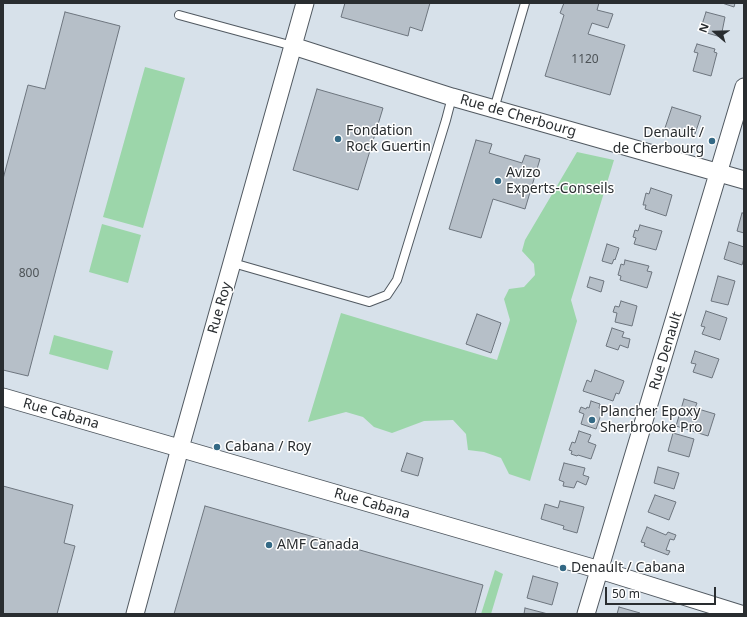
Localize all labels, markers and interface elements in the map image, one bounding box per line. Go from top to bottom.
north arrow [695,12,735,52]
text: N [695,21,712,35]
house number: 1120 [571,53,599,67]
street label: Rue de Cherbourg [458,91,578,141]
place label: Fondation Rock Guertin [346,123,431,156]
place label: Denault / de Cherbourg [613,125,704,158]
marker: Fondation Rock Guertin [333,134,343,144]
marker: Denault / de Cherbourg [707,136,717,146]
place label: Avizo Experts-Conseils [506,165,614,198]
marker: Avizo Experts-Conseils [493,176,503,186]
house number: 800 [19,267,39,281]
street label: Rue Roy [205,280,235,336]
street label: Rue Denault [646,310,686,392]
street label: Rue Cabana [21,395,101,433]
place label: Plancher Epoxy Sherbrooke Pro [600,404,703,436]
marker: Plancher Epoxy Sherbrooke Pro [587,415,597,425]
place label: Cabana / Roy [225,439,311,455]
marker: Cabana / Roy [212,442,222,452]
street label: Rue Cabana [332,485,412,523]
place label: AMF Canada [277,537,359,553]
marker: AMF Canada [264,540,274,550]
place label: Denault / Cabana [571,560,685,576]
marker: Denault / Cabana [558,563,568,573]
scale bar [607,579,718,605]
text: 50 m [612,585,640,602]

